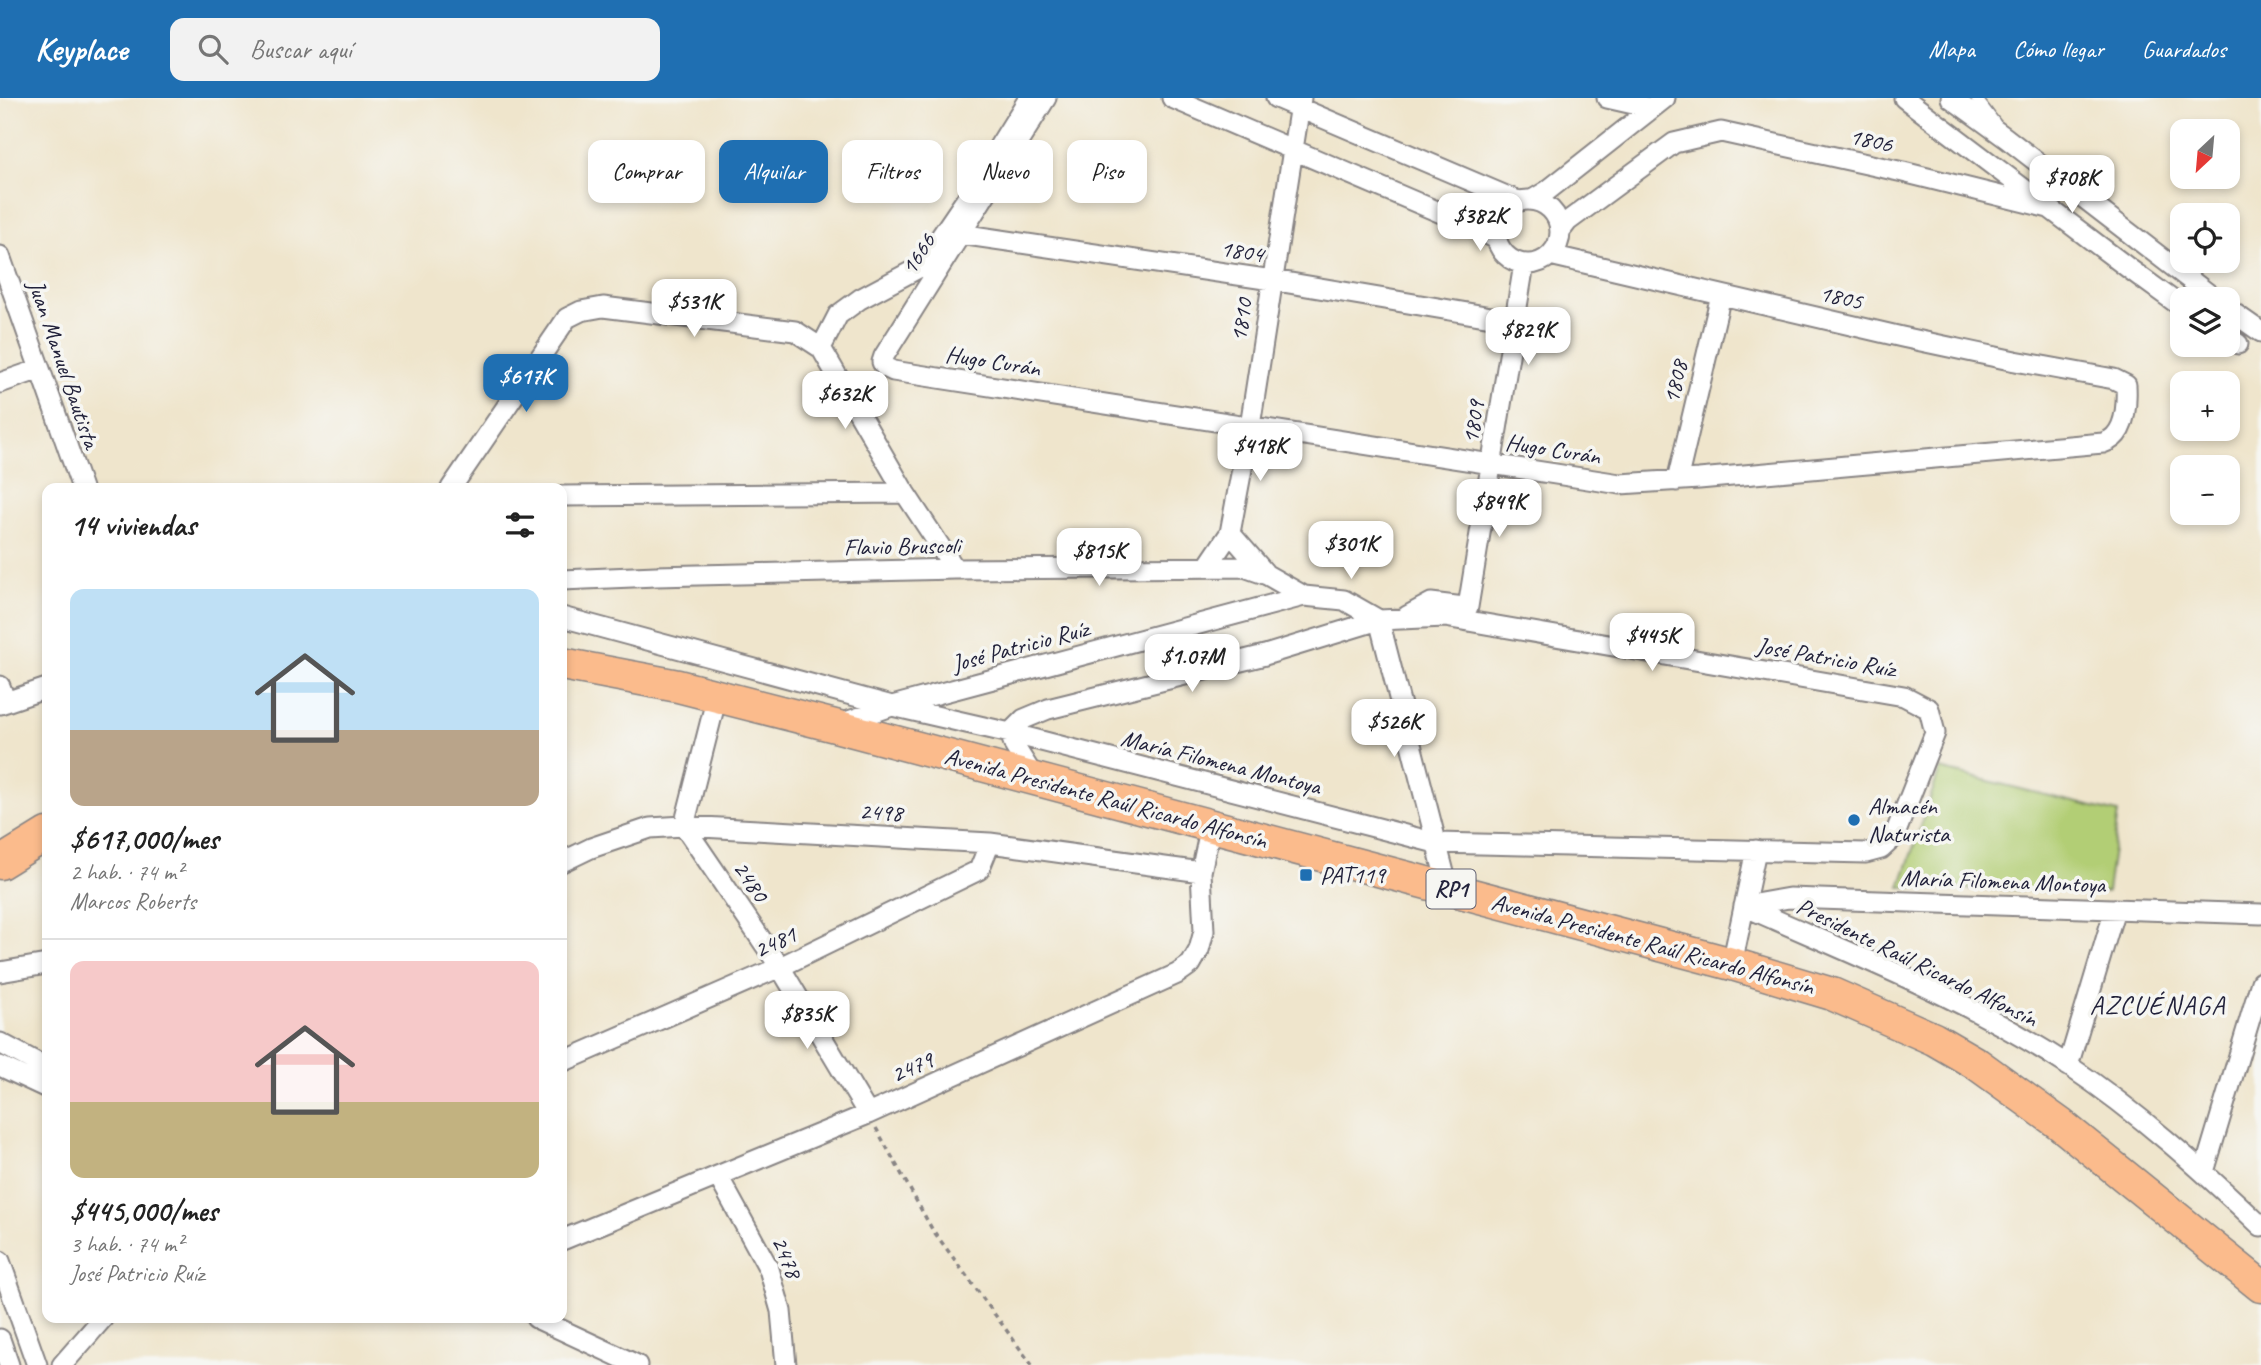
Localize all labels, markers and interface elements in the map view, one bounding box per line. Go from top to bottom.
search box [170,18,660,81]
text: Keyplace [35,28,128,70]
icon: search [194,30,232,68]
text: Buscar aquí [250,33,352,66]
text: Mapa [1928,34,1975,64]
text: Cómo llegar [2013,34,2104,64]
text: Guardados [2142,34,2226,64]
north arrow [2170,119,2240,189]
map controls [2170,119,2240,525]
street label: 1806 [1847,121,1897,160]
chip: Comprar [588,140,705,203]
chip: Alquilar [719,140,828,203]
chip: Filtros [842,140,943,203]
chip: Nuevo [957,140,1053,203]
chip: Piso [1067,140,1147,203]
pin: $708K [2023,156,2121,215]
text: $708K [2046,163,2099,192]
pin: $382K [1431,194,1529,253]
text: $382K [1453,201,1507,230]
button: locate [2170,203,2240,273]
street label: 1666 [894,227,943,280]
street label: 1804 [1218,233,1268,270]
street label: Juan Manuel Bautista [21,275,108,454]
street label: 1805 [1817,278,1867,317]
pin: $531K [645,280,743,339]
text: $531K [668,287,720,316]
button: layers [2170,287,2240,357]
street label: 1810 [1223,294,1260,344]
pin: $829K [1479,308,1577,367]
text: $829K [1502,315,1554,344]
street label: Hugo Curán [943,339,1044,383]
pin: $617K [477,354,575,414]
street label: 1808 [1656,355,1695,406]
text: $617K [499,362,553,391]
button: + [2170,371,2240,441]
pin: $632K [796,372,894,431]
text: $632K [818,379,872,408]
street label: 1809 [1455,396,1492,446]
pin: $418K [1211,424,1309,483]
street label: Hugo Curán [1503,427,1604,471]
text: $418K [1233,431,1287,460]
button: − [2170,455,2240,525]
pin: $849K [1450,480,1548,539]
text: $849K [1473,487,1525,516]
text: 14 viviendas [70,506,196,544]
icon: filters [501,506,539,544]
pin: $301K [1302,522,1400,581]
pin: $815K [1050,528,1148,588]
text: $301K [1324,529,1378,558]
street label: Flavio Bruscoli [844,530,964,562]
text: $815K [1073,536,1125,565]
street label: José Patricio Ruíz [947,613,1094,679]
pin: $445K [1603,614,1701,673]
text: $445K [1626,621,1678,650]
street label: José Patricio Ruíz [1753,630,1900,684]
pin: $1.07M [1135,634,1249,694]
icon: home [242,635,368,761]
text: $1.07M [1161,642,1223,671]
pin: $526K [1345,700,1443,759]
text: $526K [1367,707,1421,736]
street label: María Filomena Montoya [1118,723,1325,802]
street label: Avenida Presidente Raúl Ricardo Alfonsín [942,740,1272,856]
place label: Almacén Naturista [1868,791,1951,849]
street label: 2498 [859,796,906,828]
marker: Almacén Naturista [1846,812,1862,828]
text: $617,000/mes [70,820,218,858]
street label: 2480 [726,855,777,909]
text: 2 hab. · 74 m² [70,858,183,887]
place label: PAT119 [1320,860,1387,890]
street label: María Filomena Montoya [1900,862,2107,900]
marker: PAT119 [1298,867,1314,883]
road number: RP1 [1426,870,1476,908]
street label: Avenida Presidente Raúl Ricardo Alfonsín [1489,886,1819,1002]
text: Marcos Roberts [70,887,196,916]
street label: Presidente Raúl Ricardo Alfonsín [1792,891,2043,1034]
street label: 2481 [749,919,802,965]
district label: AZCUÉNAGA [2090,989,2226,1022]
pin: $835K [758,992,856,1051]
text: $835K [781,999,833,1028]
icon: home [242,1007,368,1133]
street label: 2479 [886,1044,940,1089]
text: $445,000/mes [70,1192,217,1230]
text: 3 hab. · 74 m² [70,1230,183,1259]
street label: 2478 [765,1231,810,1285]
text: José Patricio Ruíz [70,1259,204,1288]

